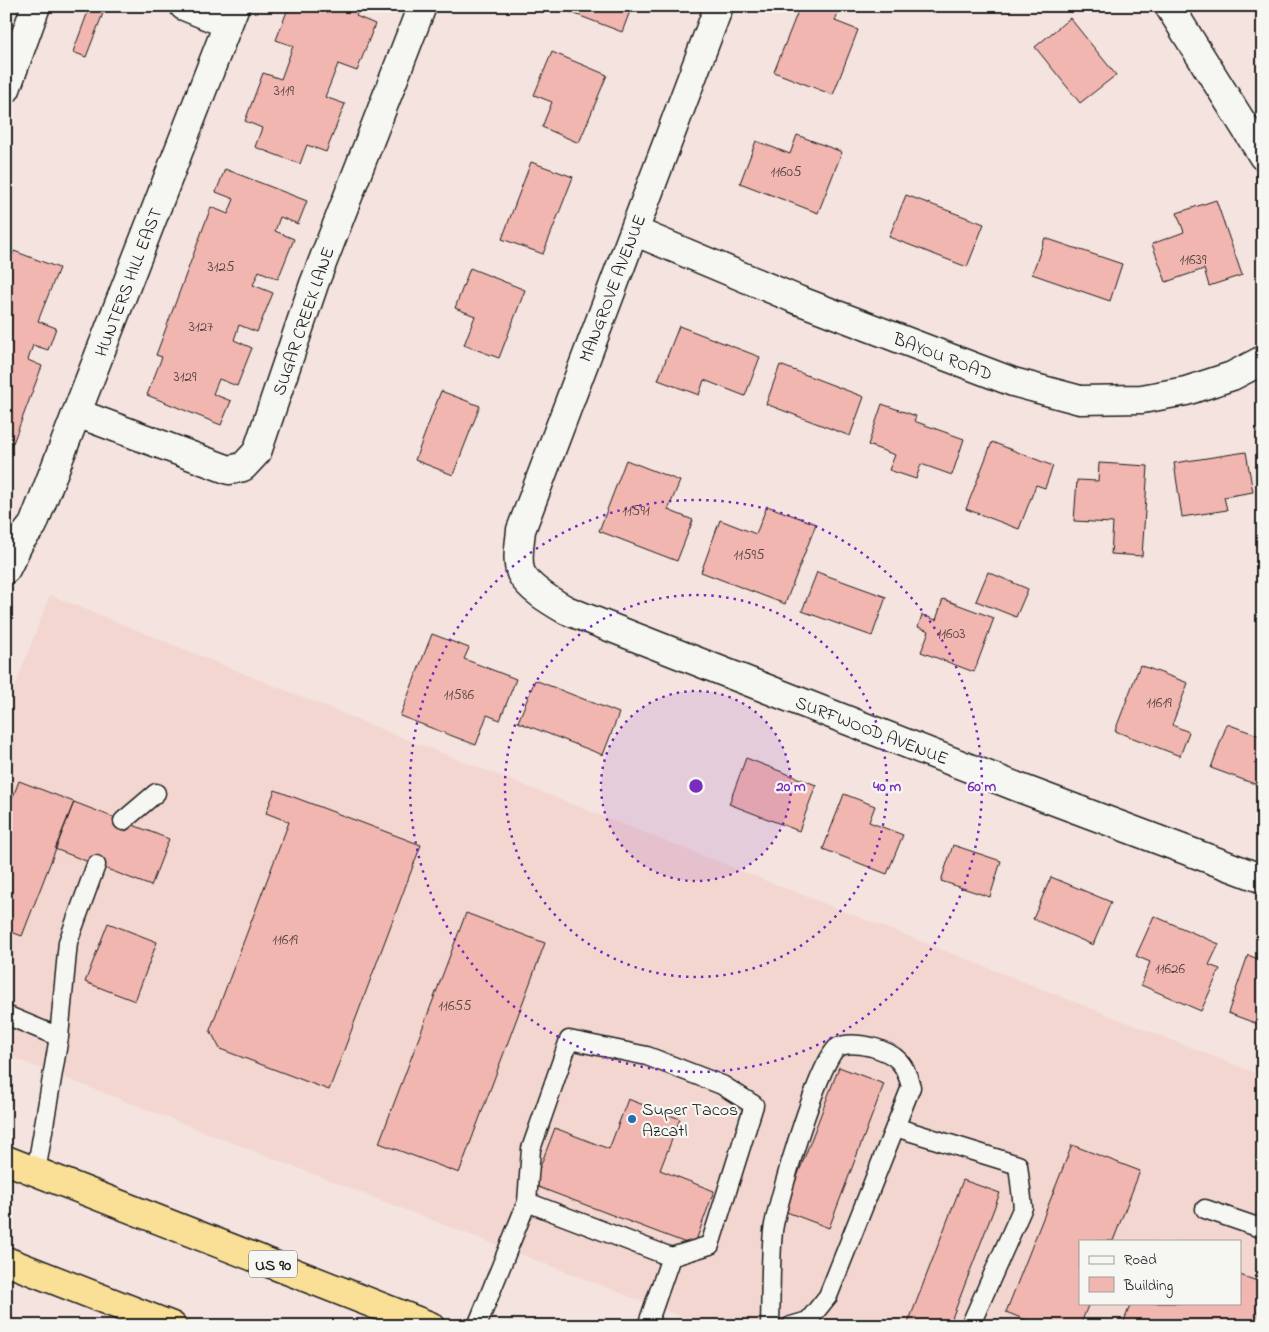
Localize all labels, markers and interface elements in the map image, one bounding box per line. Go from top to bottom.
house number: 3119 [274,80,295,102]
house number: 11605 [770,161,802,183]
street label: HUNTERS HILL EAST [89,204,170,361]
street label: MANGROVE AVENUE [574,211,654,366]
street label: SUGAR CREEK LANE [267,244,343,399]
house number: 11639 [1180,249,1207,271]
house number: 3125 [207,256,235,278]
house number: 3127 [189,316,213,338]
street label: BAYOU ROAD [888,327,996,389]
house number: 3129 [174,366,197,388]
house number: 11591 [622,500,650,522]
house number: 11595 [733,544,765,566]
house number: 11603 [937,623,965,645]
house number: 11586 [444,684,475,706]
street label: SURFWOOD AVENUE [791,691,952,773]
house number: 11619 [1146,692,1172,714]
text: 20 m [775,776,806,798]
text: 40 m [872,776,901,798]
text: 60 m [967,776,997,798]
centre of rings [687,777,705,795]
house number: 11619 [272,929,298,951]
house number: 11626 [1155,958,1185,980]
house number: 11655 [438,995,472,1017]
place label: Super Tacos Azcatl [642,1098,738,1145]
marker: Super Tacos Azcatl [626,1113,638,1125]
legend [1079,1240,1242,1304]
text: Road [1124,1249,1157,1271]
road number: US 90 [249,1250,297,1278]
text: Building [1123,1275,1173,1298]

